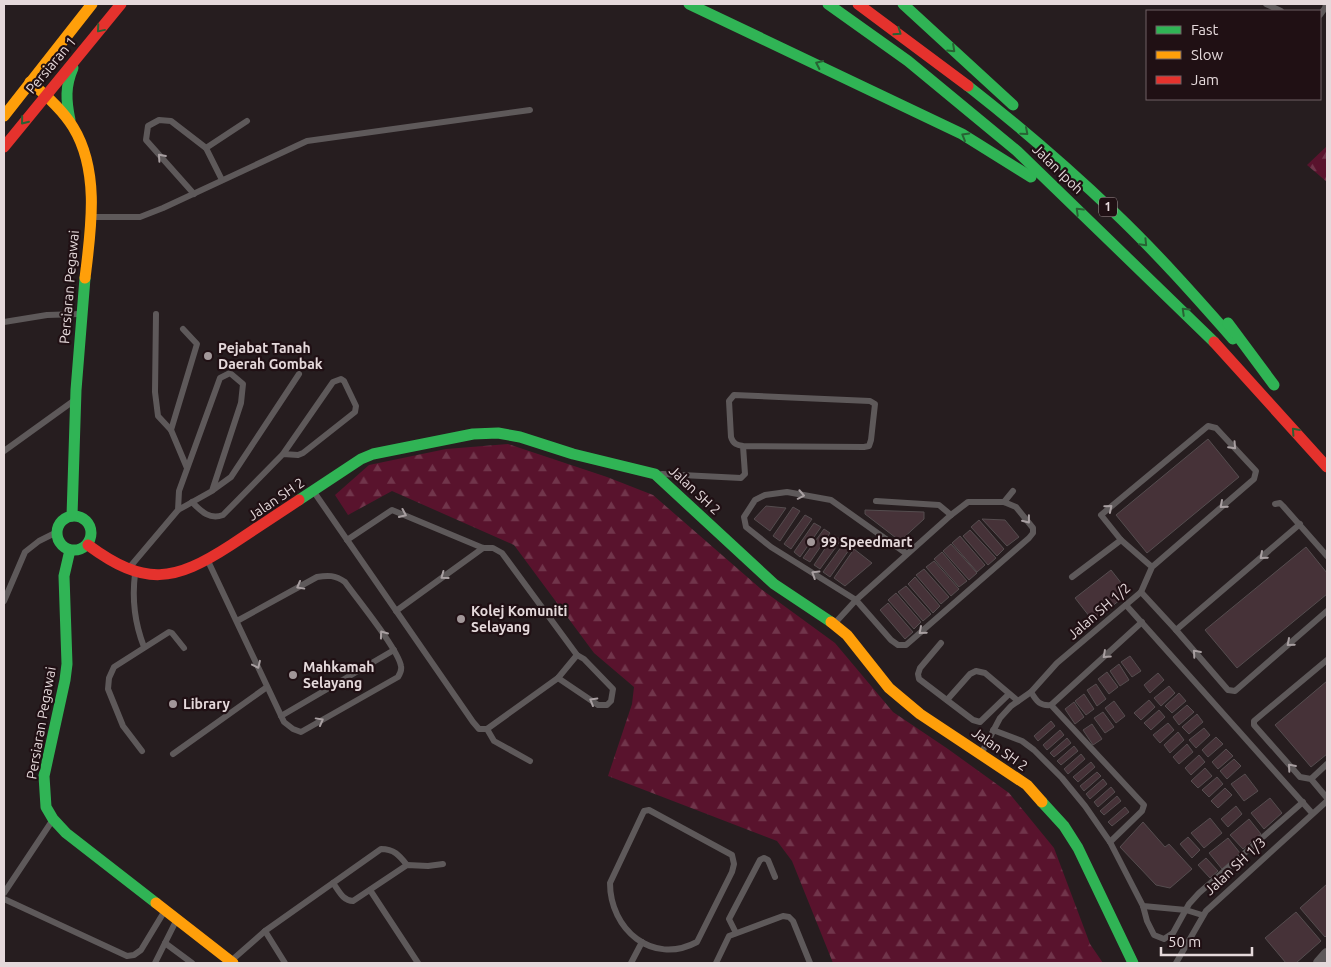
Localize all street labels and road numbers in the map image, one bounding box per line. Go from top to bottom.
street label: Persiaran 1 [23,33,79,97]
street label: Jalan Ipoh [1029,141,1087,197]
road number: 1 [1099,198,1117,216]
street label: Persiaran Pegawai [56,230,82,344]
street label: Jalan SH 2 [666,462,724,518]
street label: Jalan SH 2 [245,474,307,524]
street label: Jalan SH 1/2 [1065,580,1133,642]
street label: Persiaran Pegawai [23,665,59,781]
street label: Jalan SH 2 [969,724,1031,774]
street label: Jalan SH 1/3 [1201,834,1269,898]

